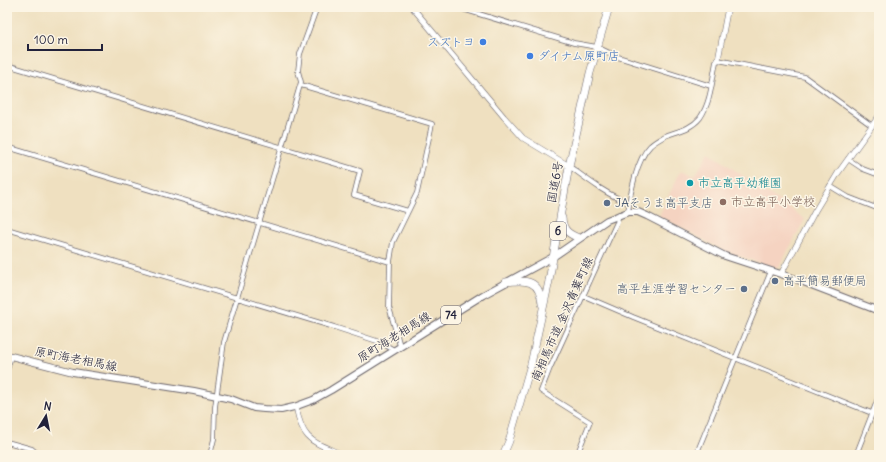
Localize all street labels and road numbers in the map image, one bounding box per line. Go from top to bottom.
street label: 国道6号 [543,159,566,204]
road number: 6 [550,222,566,240]
street label: 南相馬市道 金沢青葉町線 [527,254,596,383]
road number: 74 [441,306,461,324]
street label: 原町海老相馬線 [354,308,433,365]
street label: 原町海老相馬線 [33,343,119,374]

